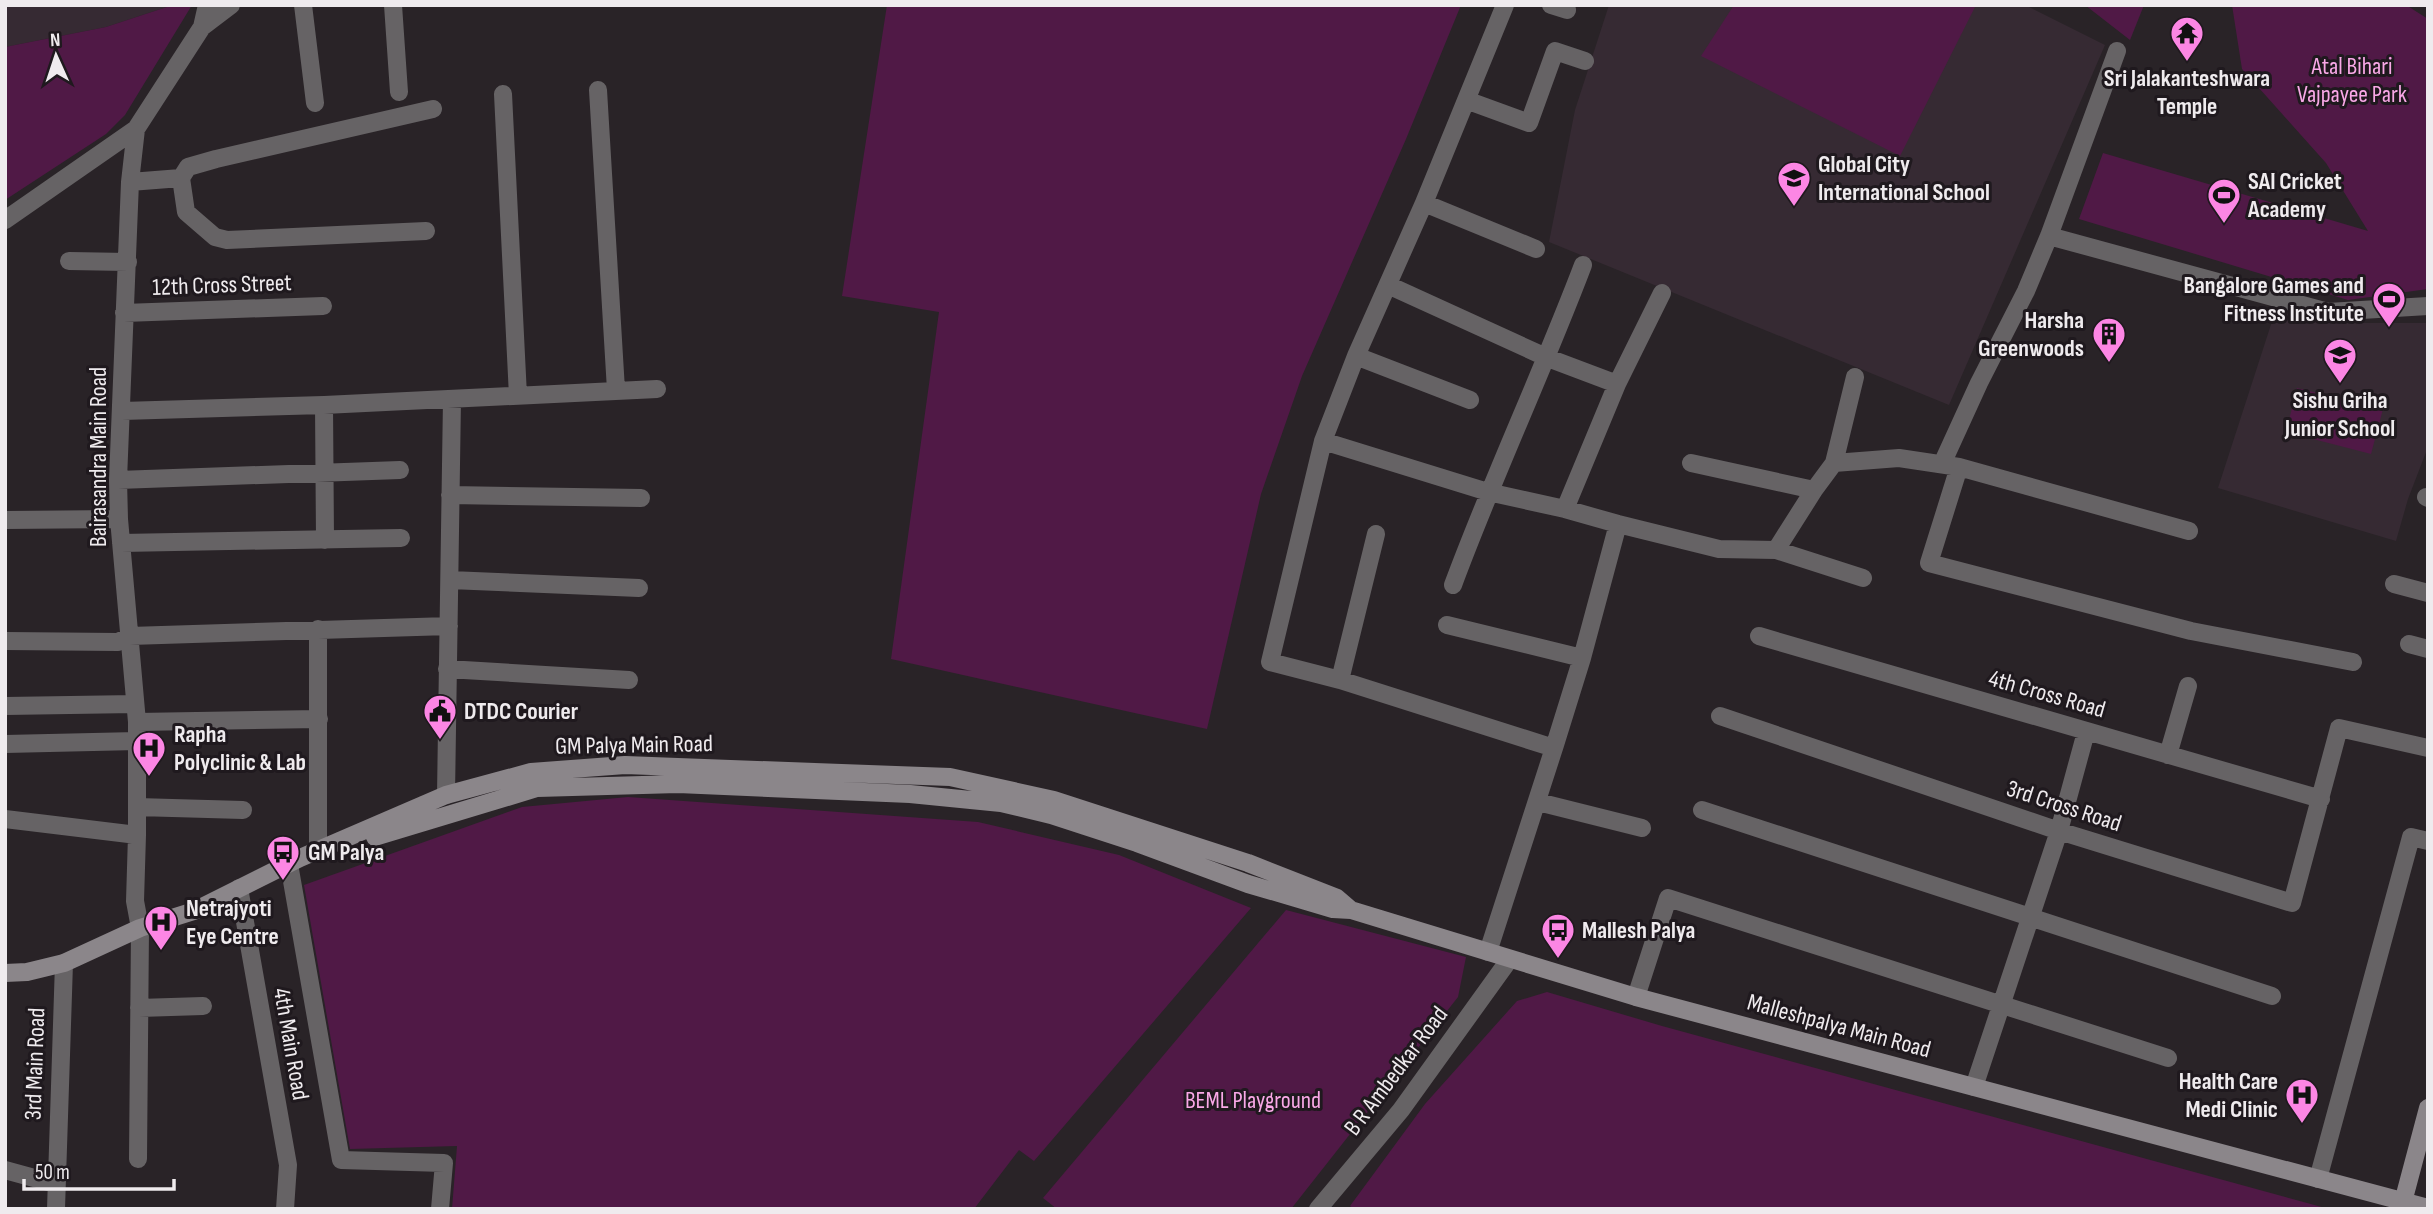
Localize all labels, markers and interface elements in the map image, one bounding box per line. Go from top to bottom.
temple icon: Sri Jalakanteshwara Temple [2168,14,2206,63]
north arrow [21,21,91,91]
text: N [50,29,61,52]
park label: Atal Bihari Vajpayee Park [2297,52,2407,109]
place label: Sri Jalakanteshwara Temple [2104,64,2270,121]
place label: Global City International School [1818,150,1990,207]
school or university icon: Global City International School [1775,159,1813,208]
place label: SAI Cricket Academy [2247,167,2342,224]
sports icon: SAI Cricket Academy [2205,176,2243,225]
street label: 12th Cross Street [152,268,292,302]
place label: Bangalore Games and Fitness Institute [2183,271,2364,328]
sports icon: Bangalore Games and Fitness Institute [2370,280,2408,329]
place label: Harsha Greenwoods [1978,306,2084,363]
building icon: Harsha Greenwoods [2090,315,2128,364]
school or university icon: Sishu Griha Junior School [2321,336,2359,385]
street label: Bairasandra Main Road [84,367,113,547]
place label: Sishu Griha Junior School [2284,386,2395,443]
street label: 4th Cross Road [1985,663,2109,725]
public building icon: DTDC Courier [421,692,459,741]
place label: DTDC Courier [464,697,579,726]
place label: Rapha Polyclinic & Lab [174,720,306,777]
hospital icon: Rapha Polyclinic & Lab [130,729,168,778]
street label: GM Palya Main Road [555,729,713,761]
street label: 3rd Cross Road [2003,774,2125,838]
bus stop icon: GM Palya [264,833,302,882]
place label: GM Palya [308,838,384,867]
place label: Netrajyoti Eye Centre [186,894,279,951]
hospital icon: Netrajyoti Eye Centre [142,903,180,952]
bus stop icon: Mallesh Palya [1539,911,1577,960]
place label: Mallesh Palya [1582,916,1695,945]
street label: 4th Main Road [267,986,315,1102]
street label: Malleshpalya Main Road [1744,988,1934,1064]
street label: B R Ambedkar Road [1338,1001,1454,1141]
street label: 3rd Main Road [19,1007,51,1121]
place label: Health Care Medi Clinic [2179,1067,2278,1124]
hospital icon: Health Care Medi Clinic [2283,1076,2321,1125]
park label: BEML Playground [1185,1086,1321,1115]
scale bar [24,1148,175,1192]
text: 50 m [35,1160,70,1185]

